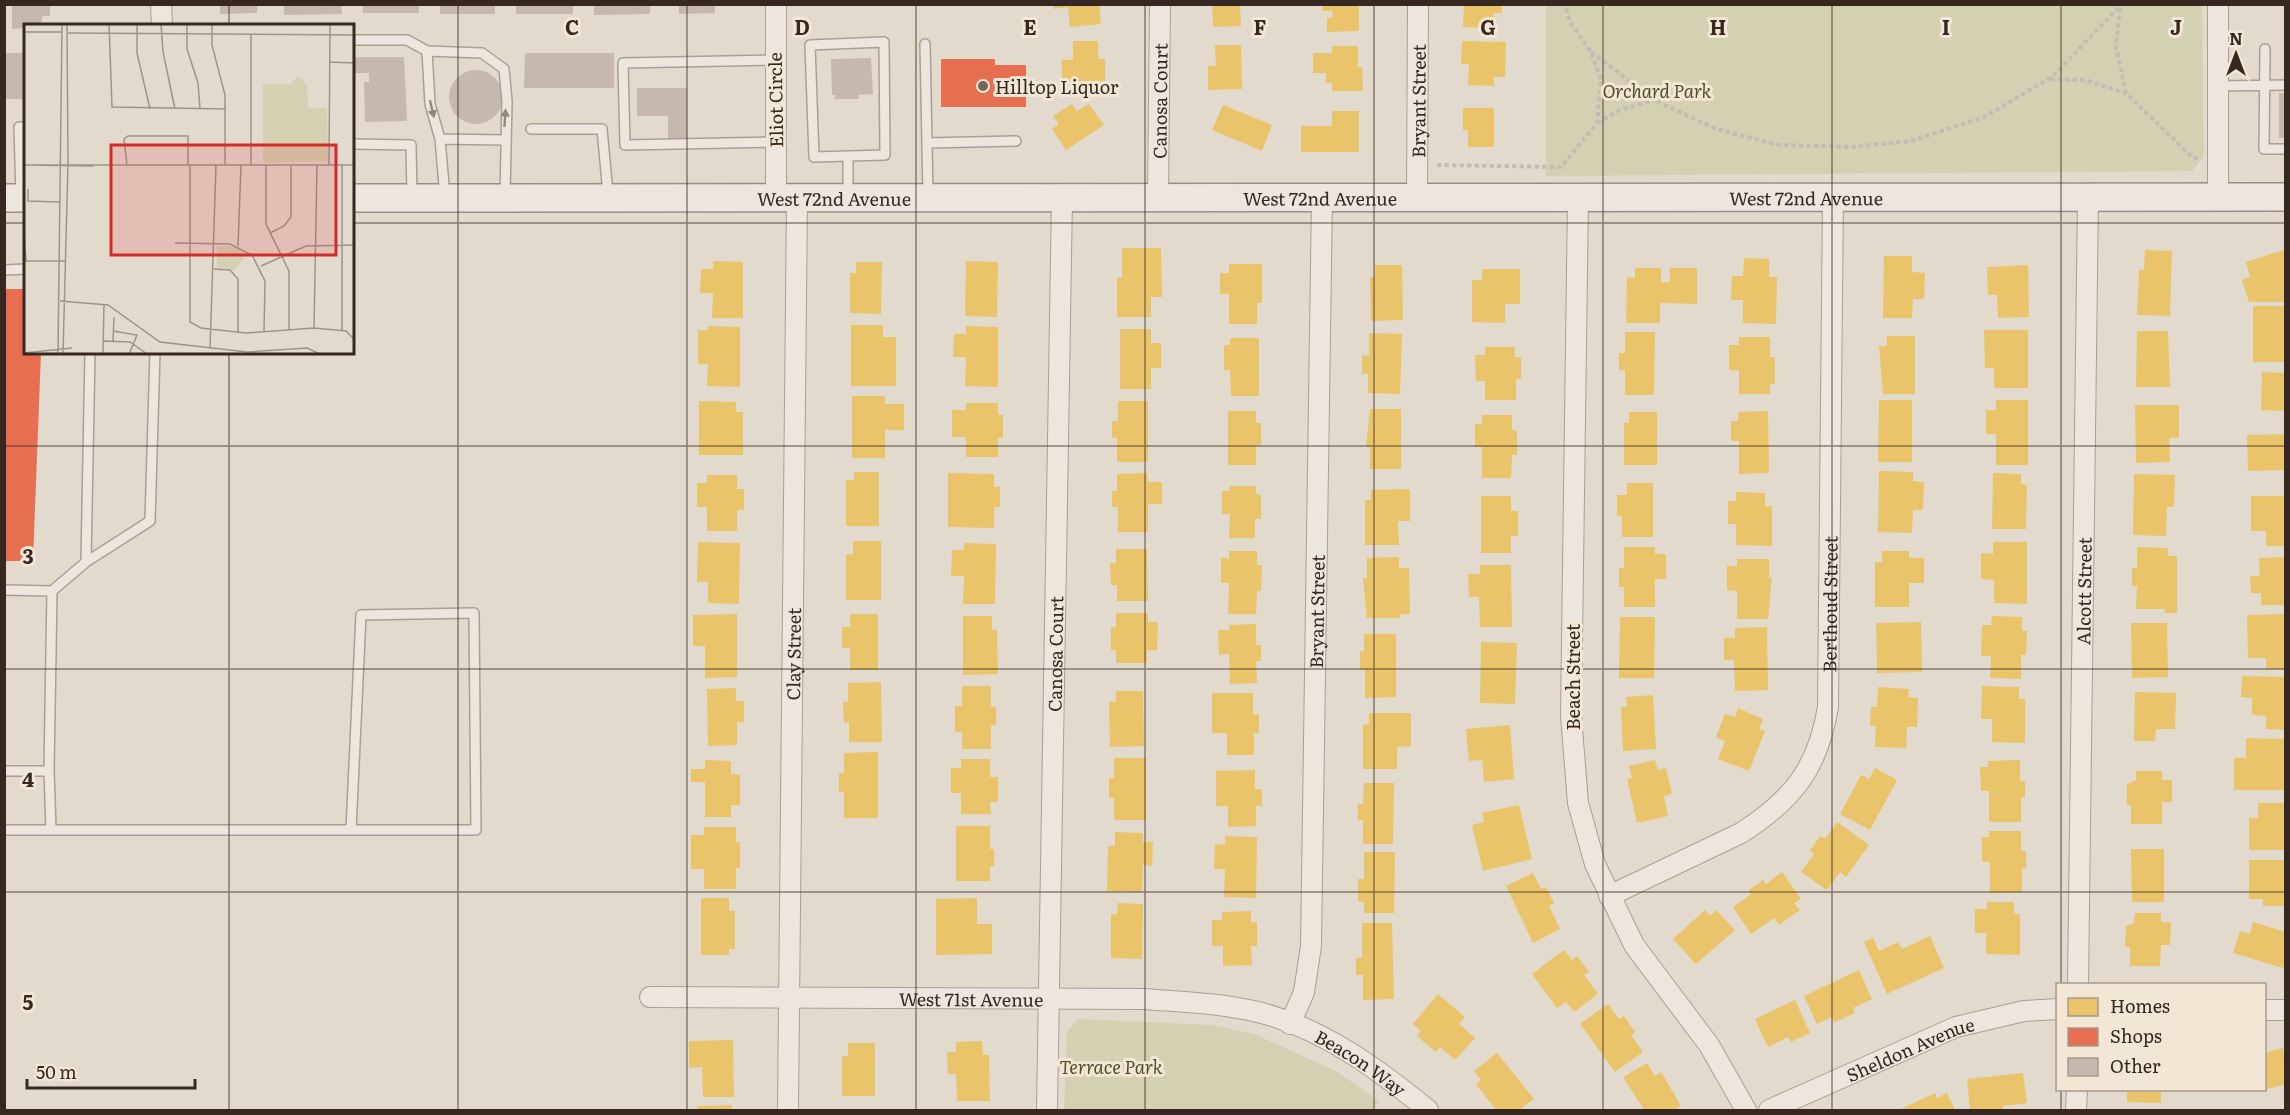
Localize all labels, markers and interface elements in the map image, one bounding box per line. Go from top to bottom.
text: C [565,11,579,41]
text: D [794,11,810,41]
text: E [1023,11,1037,41]
text: F [1254,11,1267,41]
text: G [1480,11,1496,41]
text: H [1710,11,1726,41]
text: I [1942,11,1950,41]
text: J [2170,11,2182,41]
inset map [24,24,354,354]
north arrow [2206,24,2266,84]
text: N [2229,26,2243,50]
street label: Canosa Court [1145,42,1173,159]
street label: Bryant Street [1404,43,1431,158]
street label: Eliot Circle [761,52,789,148]
place label: Hilltop Liquor [995,73,1119,100]
park label: Orchard Park [1603,77,1712,104]
marker: Hilltop Liquor [976,79,990,93]
one-way arrow [428,100,438,118]
one-way arrow [501,108,510,127]
street label: West 72nd Avenue [757,184,911,211]
street label: West 72nd Avenue [1243,184,1397,211]
street label: West 72nd Avenue [1729,184,1883,211]
street label: Berthoud Street [1815,535,1843,673]
street label: Alcott Street [2069,536,2097,645]
text: 3 [22,540,34,570]
street label: Bryant Street [1302,554,1330,669]
street label: Canosa Court [1040,595,1069,712]
street label: Clay Street [779,607,806,700]
street label: Beach Street [1559,623,1586,730]
text: 4 [22,763,34,793]
legend [2056,983,2266,1091]
street label: West 71st Avenue [899,985,1043,1012]
text: 5 [23,986,34,1016]
text: Homes [2110,992,2170,1019]
street label: Sheldon Avenue [1841,1010,1977,1088]
street label: Beacon Way [1311,1022,1413,1102]
text: Shops [2110,1022,2162,1049]
scale bar [27,1052,195,1090]
text: Other [2110,1052,2161,1079]
park label: Terrace Park [1059,1053,1163,1080]
text: 50 m [36,1058,77,1085]

